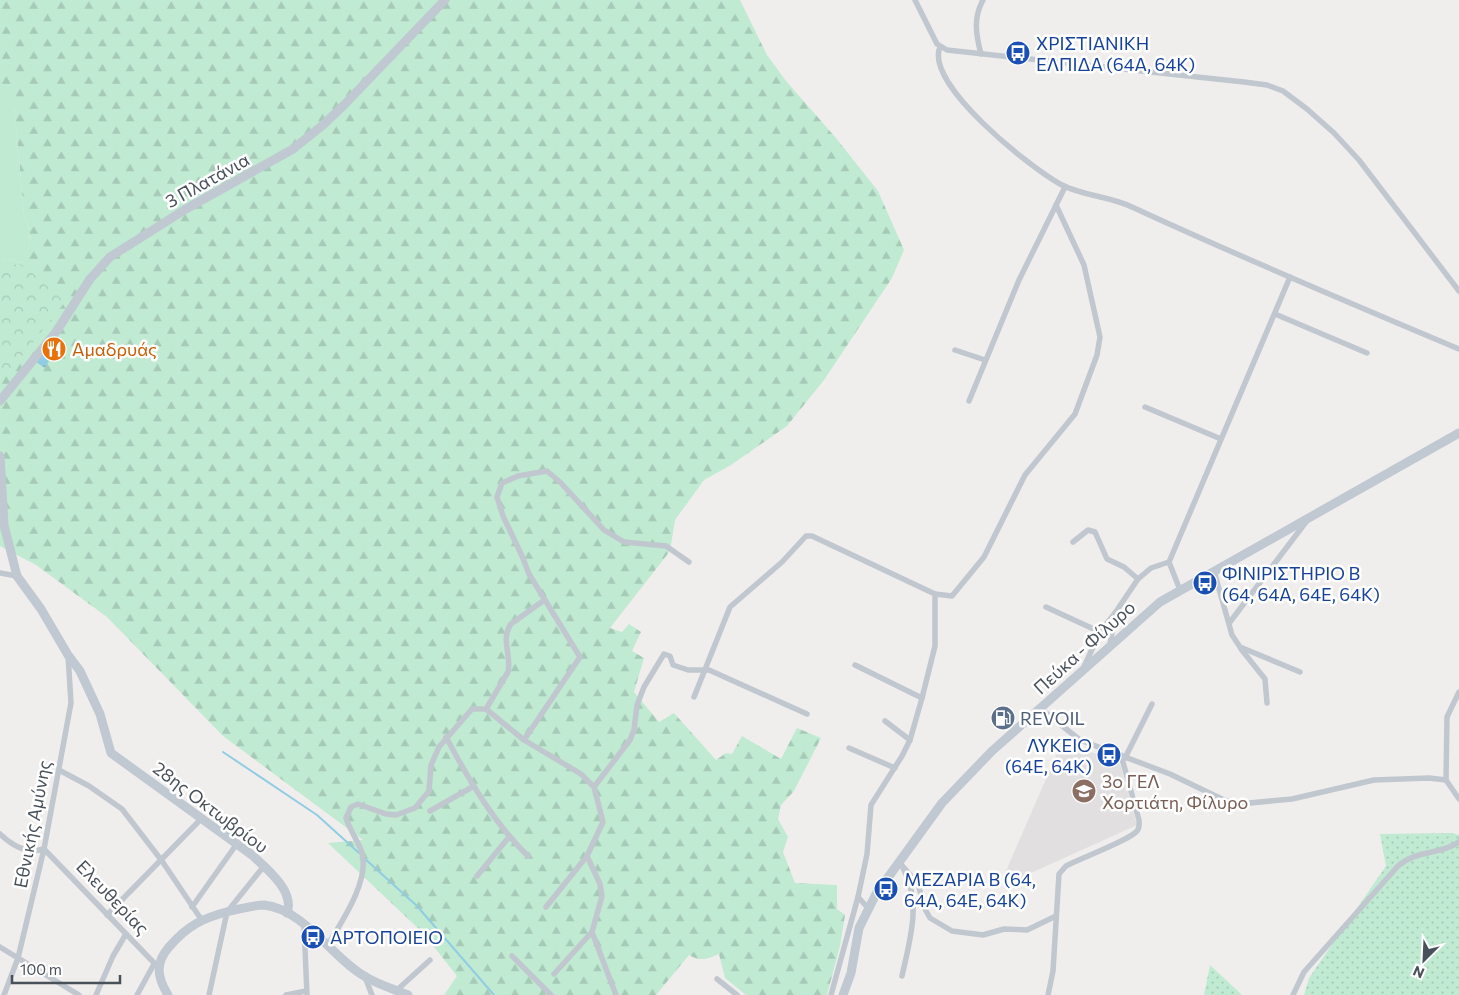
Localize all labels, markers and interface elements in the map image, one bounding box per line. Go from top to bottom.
place label: ΧΡΙΣΤΙΑΝΙΚΗ ΕΛΠΙΔΑ (64Α, 64Κ) [1036,32,1195,75]
bus stop icon: ΧΡΙΣΤΙΑΝΙΚΗ ΕΛΠΙΔΑ (64Α, 64Κ) [1005,40,1031,66]
street label: 3 Πλατάνια [161,148,253,212]
restaurant icon: Αμαδρυάς [41,336,67,362]
place label: Αμαδρυάς [72,338,157,360]
place label: ΦΙΝΙΡΙΣΤΗΡΙΟ B (64, 64Α, 64Ε, 64Κ) [1222,562,1380,605]
bus stop icon: ΦΙΝΙΡΙΣΤΗΡΙΟ B (64, 64Α, 64Ε, 64Κ) [1192,570,1218,596]
street label: Πεύκα - Φίλυρο [1029,596,1139,698]
fuel station icon: REVOIL [990,705,1016,731]
place label: REVOIL [1020,707,1085,729]
place label: ΛΥΚΕΙΟ (64Ε, 64Κ) [1005,734,1092,777]
bus stop icon: ΛΥΚΕΙΟ (64Ε, 64Κ) [1096,742,1122,768]
street label: 28ης Οκτωβρίου [149,757,273,857]
street label: Εθνικής Αμύνης [9,758,55,890]
place label: 3ο ΓΕΛ Χορτιάτη, Φίλυρο [1102,770,1248,813]
school or university icon: 3ο ΓΕΛ Χορτιάτη, Φίλυρο [1071,778,1097,804]
street label: Ελευθερίας [72,855,154,939]
place label: ΜΕΖΑΡΙΑ B (64, 64Α, 64Ε, 64Κ) [904,868,1036,911]
bus stop icon: ΜΕΖΑΡΙΑ B (64, 64Α, 64Ε, 64Κ) [873,876,899,902]
bus stop icon: ΑΡΤΟΠΟΙΕΙΟ [300,924,326,950]
place label: ΑΡΤΟΠΟΙΕΙΟ [330,926,443,948]
north arrow [1399,935,1449,985]
scale bar [12,952,120,984]
text: 100 m [20,960,62,978]
text: N [1410,962,1427,982]

